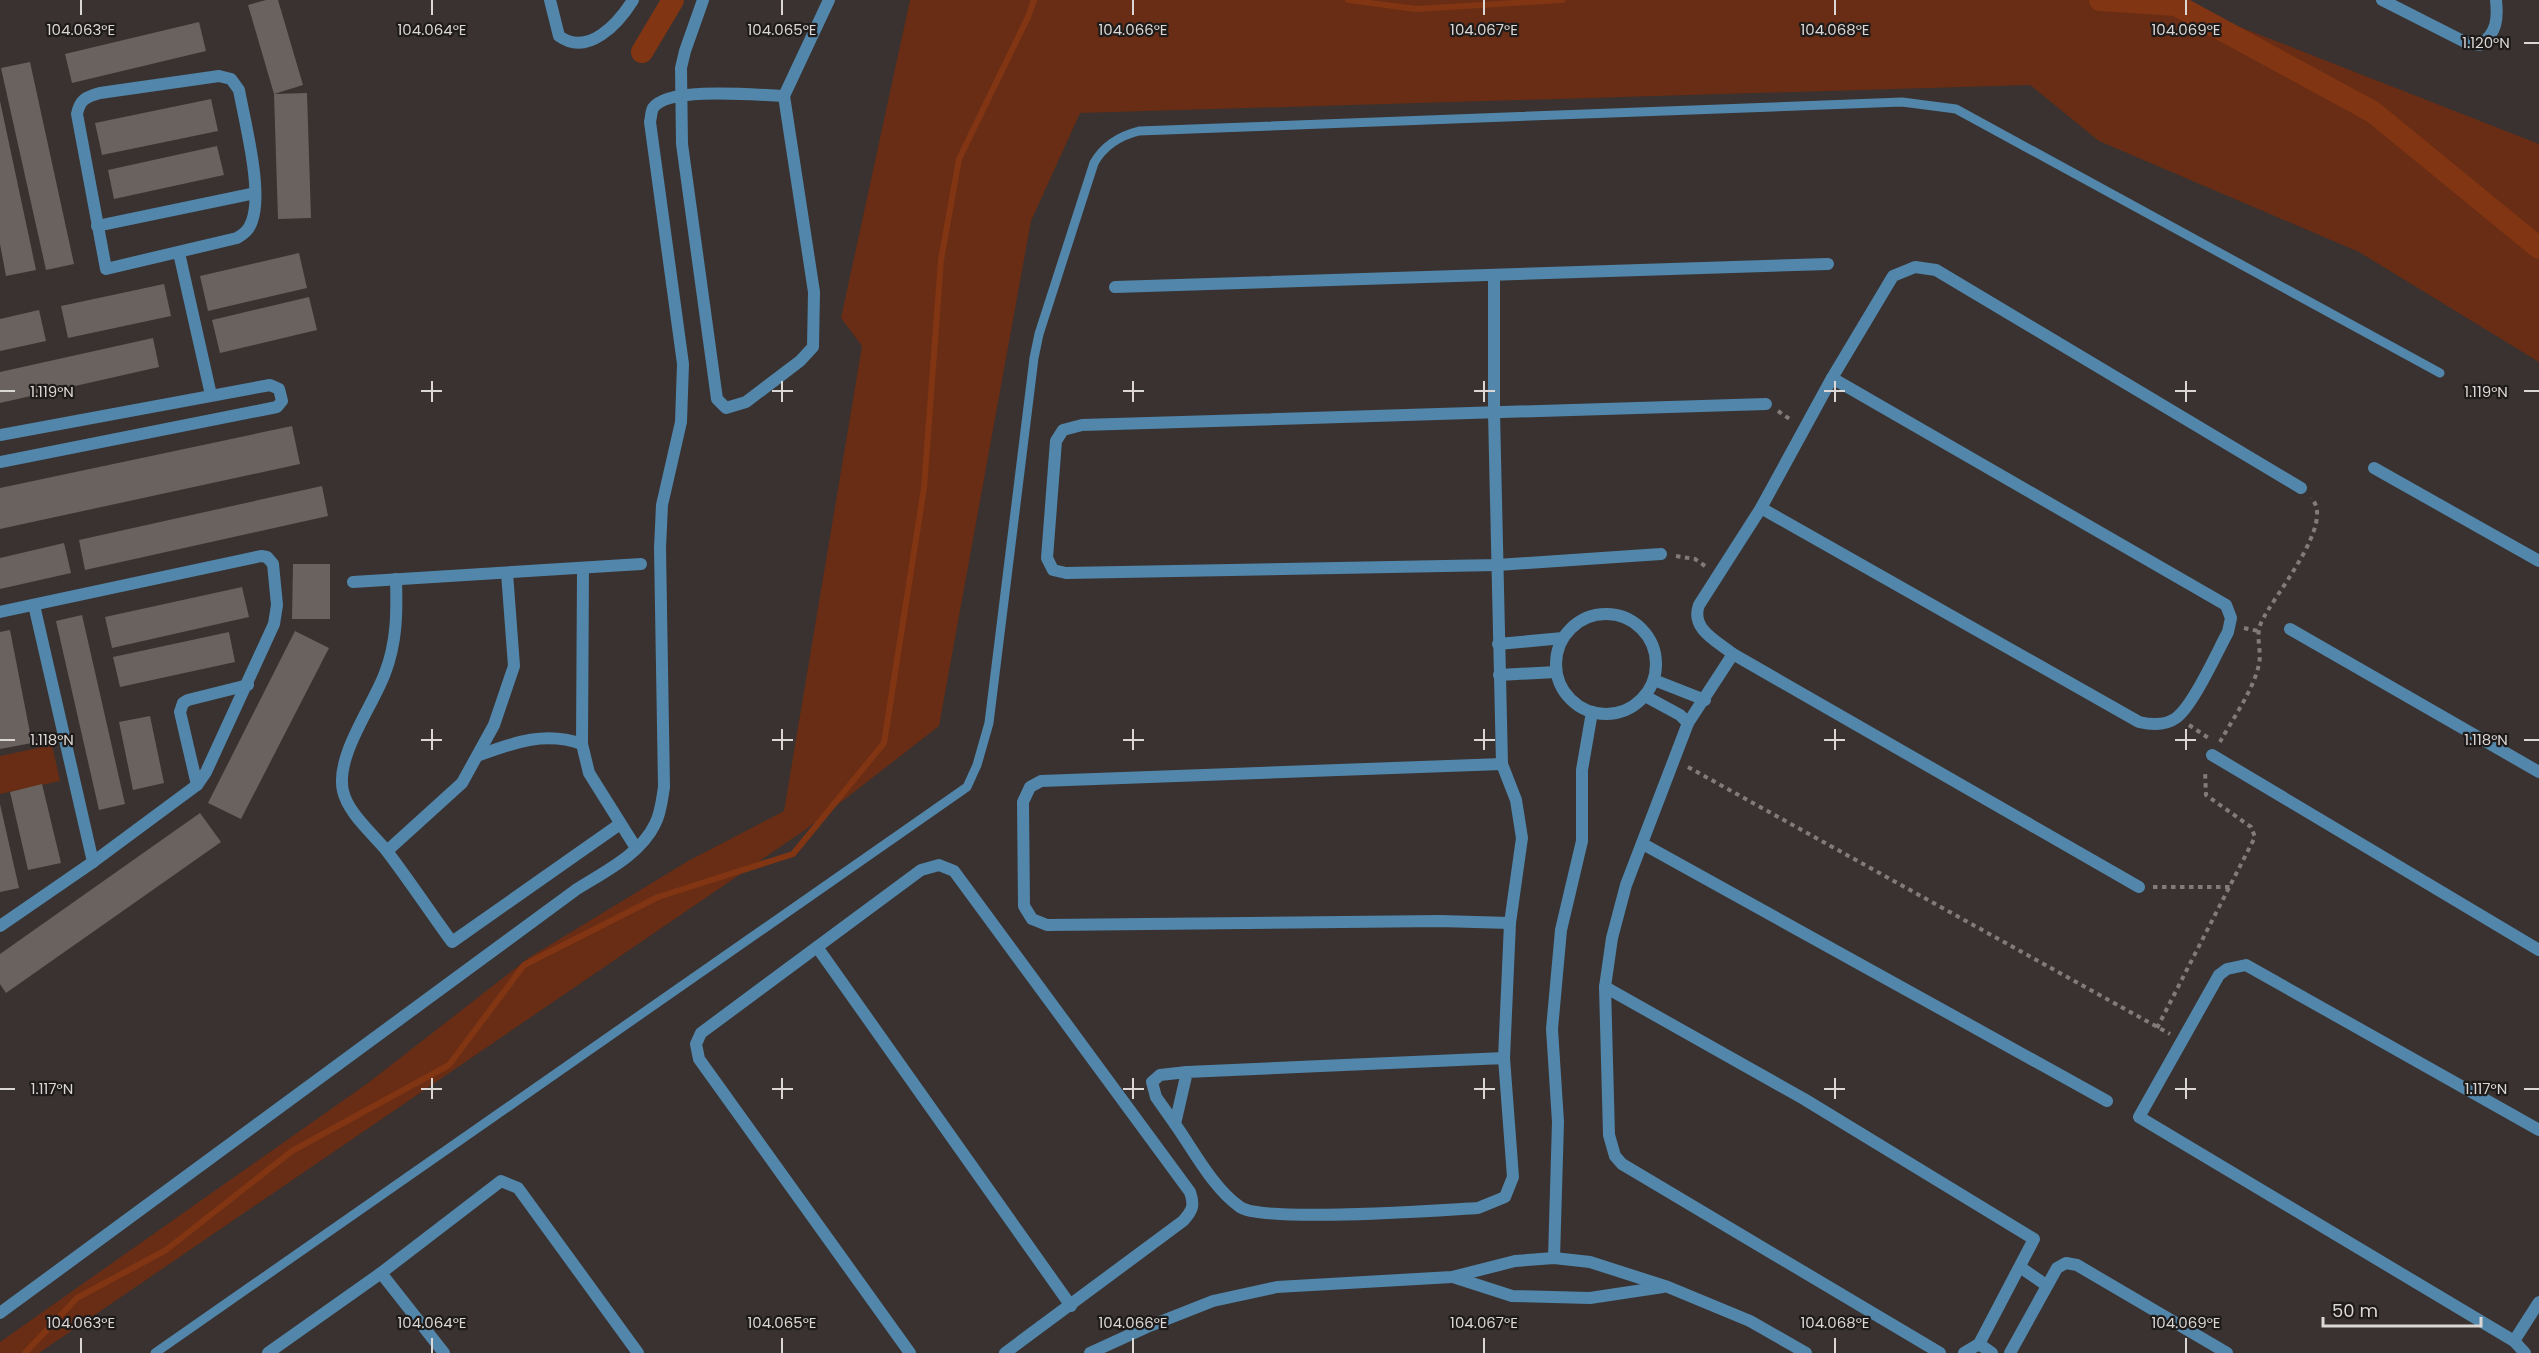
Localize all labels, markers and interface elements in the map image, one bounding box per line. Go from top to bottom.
text: 104.063°E [47,19,115,40]
text: 104.064°E [397,19,467,40]
text: 104.065°E [747,19,817,40]
text: 104.066°E [1098,19,1168,40]
text: 104.067°E [1450,19,1518,40]
text: 104.068°E [1800,19,1870,40]
text: 104.069°E [2151,19,2221,40]
text: 1.120°N [2462,32,2510,53]
text: 1.119°N [30,381,74,402]
text: 1.119°N [2464,381,2508,402]
text: 1.118°N [30,729,74,750]
text: 1.118°N [2464,729,2508,750]
text: 1.117°N [31,1078,73,1099]
text: 1.117°N [2465,1078,2507,1099]
scale bar [2323,1290,2480,1328]
text: 50 m [2332,1298,2378,1323]
text: 104.063°E [47,1312,115,1333]
text: 104.064°E [397,1312,467,1333]
text: 104.065°E [747,1312,817,1333]
text: 104.066°E [1098,1312,1168,1333]
text: 104.067°E [1450,1312,1518,1333]
text: 104.068°E [1800,1312,1870,1333]
text: 104.069°E [2151,1312,2221,1333]

